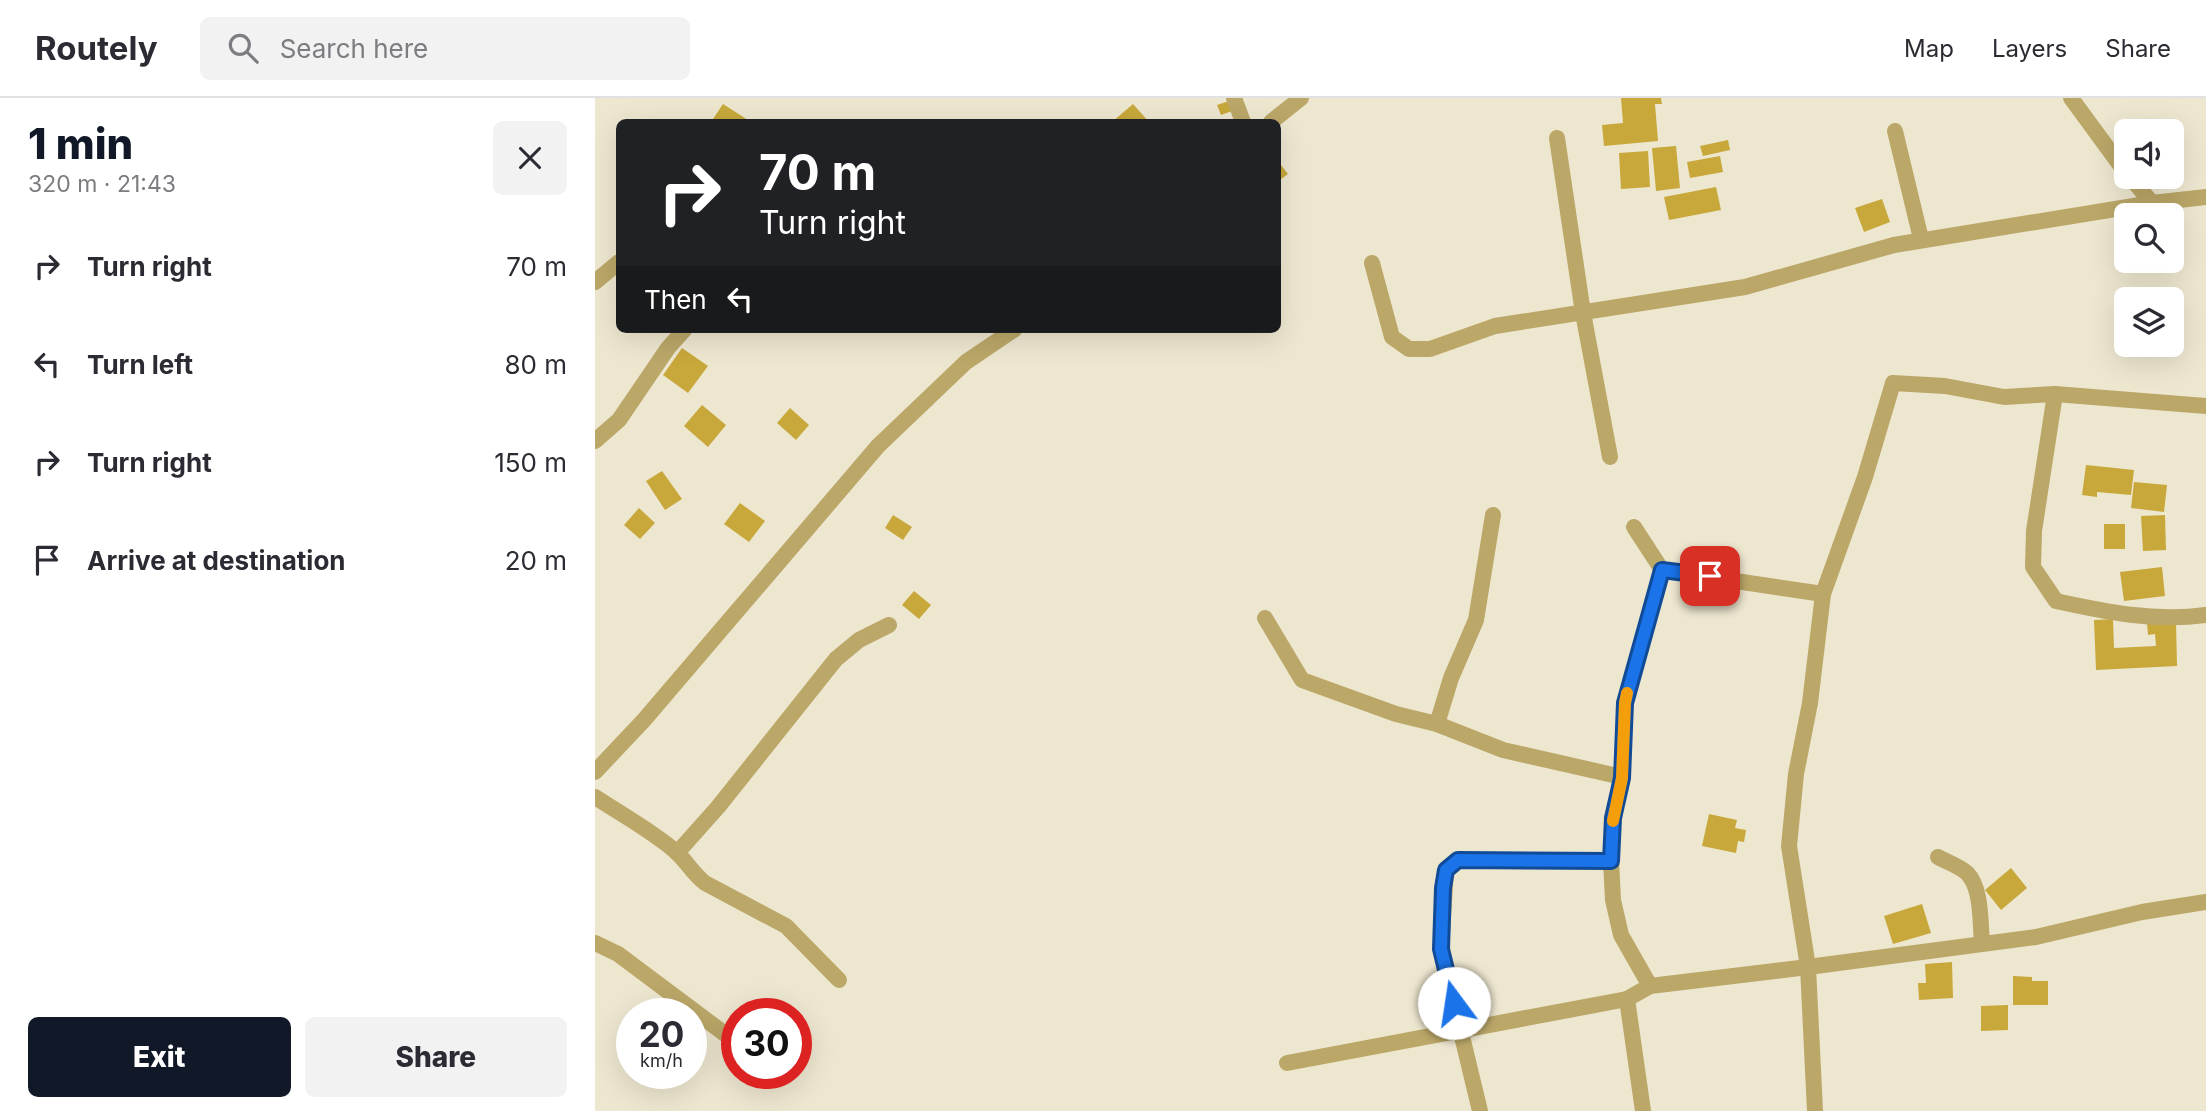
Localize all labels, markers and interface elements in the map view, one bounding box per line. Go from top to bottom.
search box [200,17,690,80]
text: Routely [35,28,158,68]
icon: search [224,29,262,67]
text: Search here [280,33,428,64]
text: Map [1904,34,1954,63]
text: Layers [1992,34,2067,63]
text: Share [2105,34,2171,63]
text: 1 min [28,118,133,169]
map controls [2114,119,2184,357]
button: sound [2114,119,2184,189]
button: close [493,121,567,195]
text: 70 m [759,143,876,202]
icon: right [644,147,735,238]
text: 320 m · 21:43 [28,170,176,198]
text: Turn right [759,203,906,242]
button: search [2114,203,2184,273]
icon: right [28,247,66,285]
text: Turn right [87,251,212,282]
text: 70 m [506,251,567,282]
icon: left [721,280,759,318]
text: Then [644,284,707,315]
button: layers [2114,287,2184,357]
icon: left [28,345,66,383]
text: Turn left [87,349,193,380]
text: 80 m [504,349,567,380]
icon: right [28,443,66,481]
text: Turn right [87,447,212,478]
text: 150 m [494,447,567,478]
icon: arrive [28,541,66,579]
text: Arrive at destination [87,545,346,576]
text: 20 m [505,545,567,576]
pin [1680,546,1740,606]
icon: arrive [1691,557,1729,595]
position arrow [1417,966,1491,1040]
speed limit sign: 30 [721,998,812,1089]
text: 20 [639,1013,684,1055]
button: Exit [28,1017,291,1097]
button: Share [305,1017,567,1097]
text: km/h [640,1050,683,1071]

